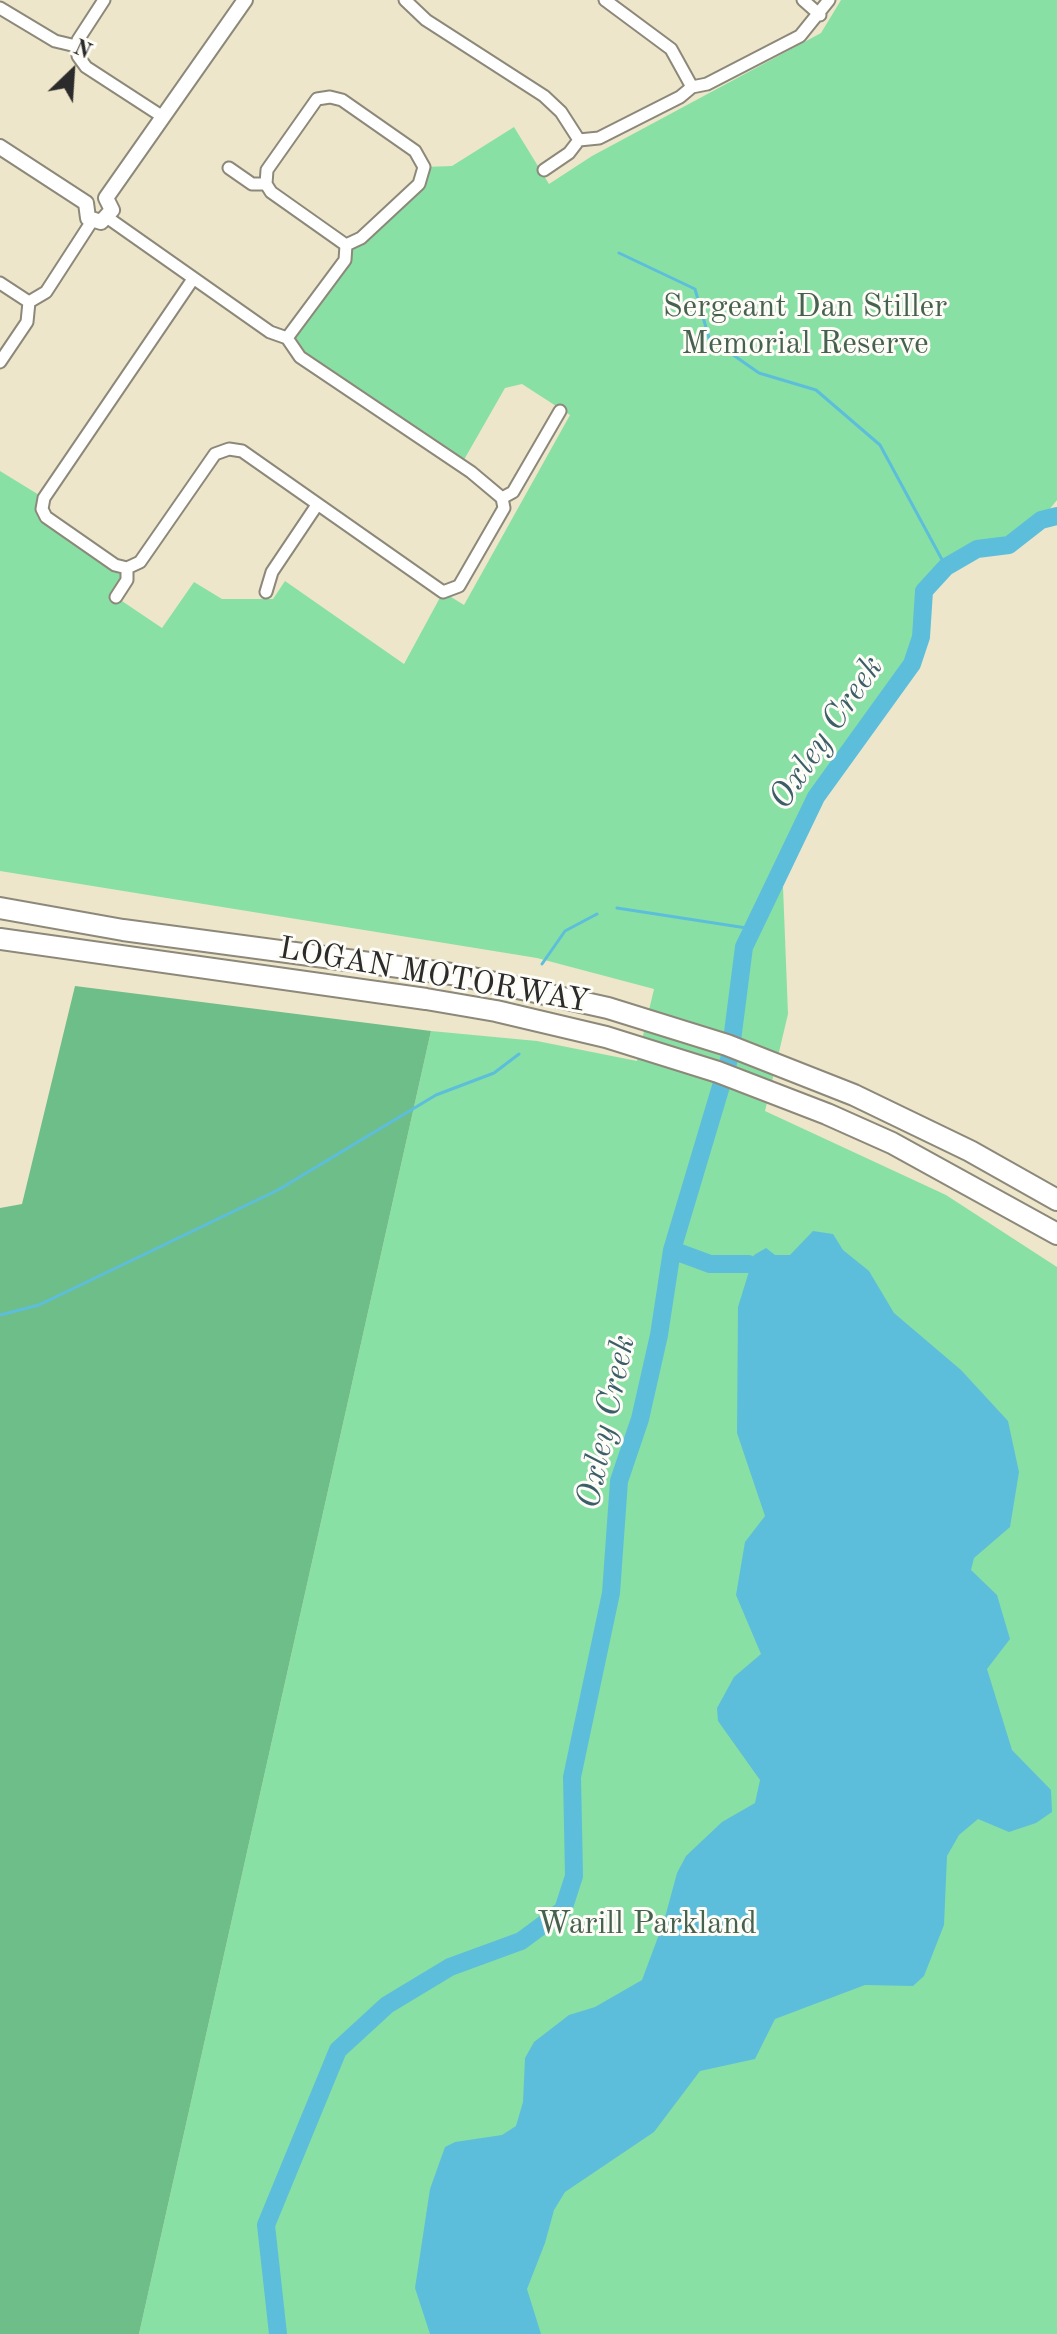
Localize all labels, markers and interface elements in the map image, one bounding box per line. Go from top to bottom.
north arrow [32,32,112,112]
text: N [70,37,94,64]
park label: Sergeant Dan Stiller Memorial Reserve [663,289,947,364]
water label: Oxley Creek [761,649,893,817]
street label: LOGAN MOTORWAY [276,930,592,1022]
water label: Oxley Creek [569,1332,645,1512]
park label: Warill Parkland [537,1906,757,1944]

